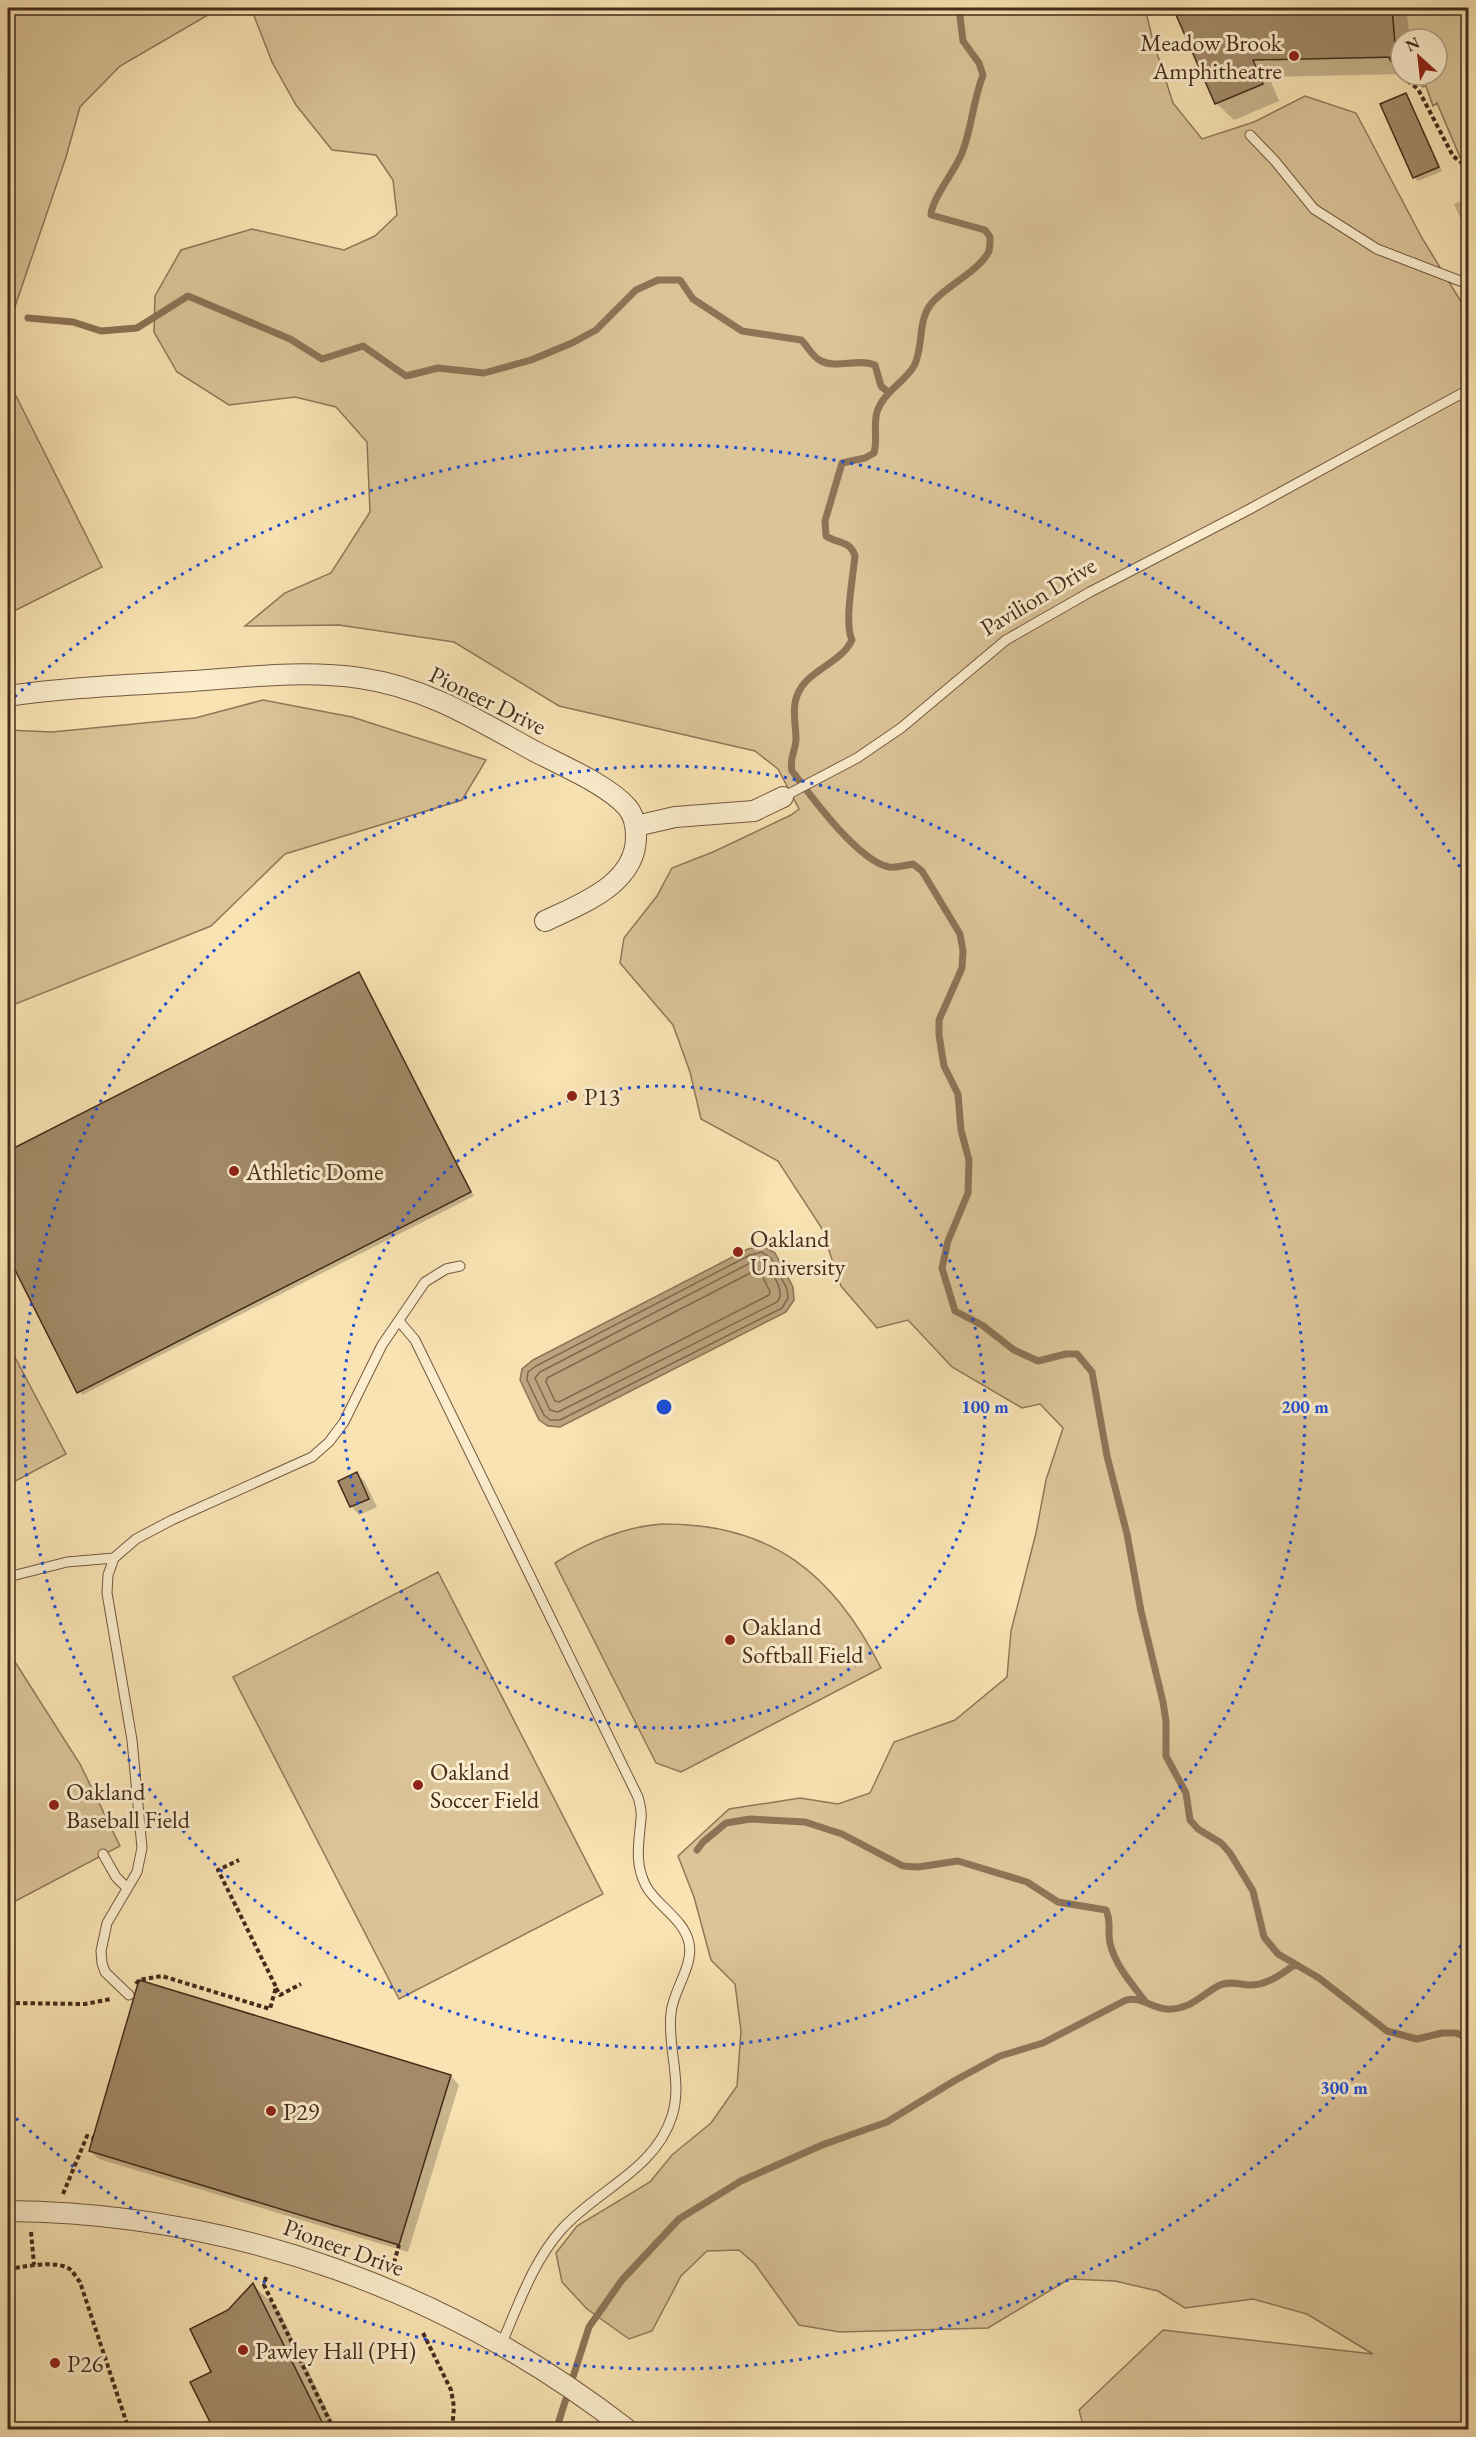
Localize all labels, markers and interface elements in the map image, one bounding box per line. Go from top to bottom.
place label: Meadow Brook Amphitheatre [1140,27,1283,86]
north arrow [1389,27,1449,87]
text: N [1402,32,1423,56]
marker: Meadow Brook Amphitheatre [1287,49,1301,63]
street label: Pavilion Drive [974,549,1102,643]
street label: Pioneer Drive [424,658,552,742]
place label: P13 [584,1081,620,1112]
marker: P13 [565,1089,579,1103]
place label: Athletic Dome [245,1156,384,1187]
marker: Athletic Dome [227,1164,241,1178]
place label: Oakland University [750,1223,846,1282]
marker: Oakland University [731,1245,745,1259]
text: 100 m [961,1395,1009,1418]
text: 200 m [1281,1395,1329,1418]
centre of rings [654,1397,674,1417]
place label: Oakland Softball Field [742,1611,864,1670]
marker: Oakland Softball Field [723,1633,737,1647]
place label: Oakland Soccer Field [430,1756,540,1815]
place label: Oakland Baseball Field [66,1776,191,1835]
marker: Oakland Soccer Field [411,1778,425,1792]
marker: Oakland Baseball Field [47,1798,61,1812]
text: 300 m [1320,2076,1368,2099]
place label: P29 [283,2096,320,2127]
marker: P29 [264,2104,278,2118]
street label: Pioneer Drive [279,2211,409,2283]
place label: Pawley Hall (PH) [255,2335,416,2366]
marker: Pawley Hall (PH) [236,2343,250,2357]
place label: P26 [67,2348,103,2379]
marker: P26 [48,2356,62,2370]

